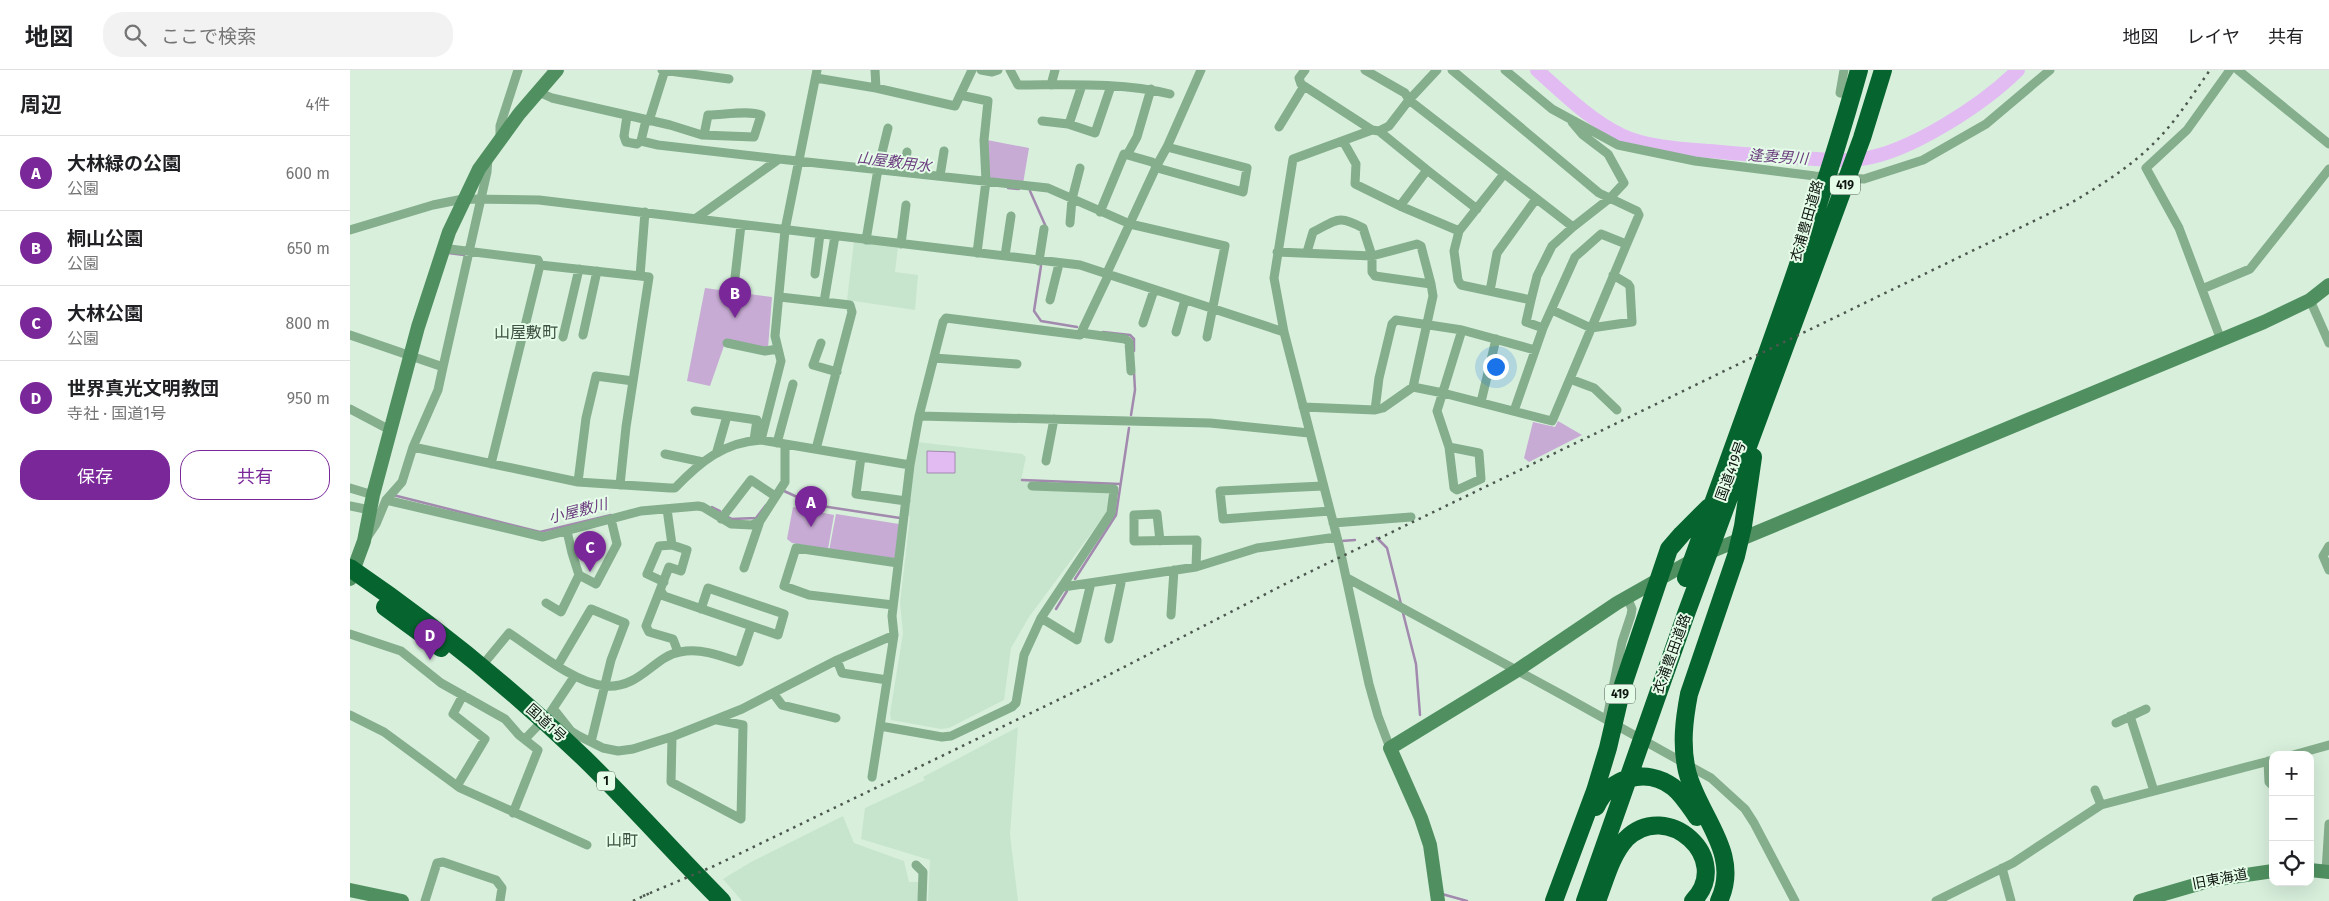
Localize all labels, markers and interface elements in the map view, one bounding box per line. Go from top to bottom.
search box [103,12,453,57]
icon: search [121,21,149,49]
text: 地図 [25,23,73,51]
text: ここで検索 [161,25,256,48]
text: 地図 [2123,26,2159,48]
text: レイヤ [2187,26,2240,48]
text: 共有 [2268,26,2304,48]
text: 周辺 [20,92,62,118]
text: 4件 [305,95,330,114]
water label: 逢妻男川 [1747,146,1811,168]
water label: 山屋敷用水 [856,148,934,176]
text: 大林緑の公園 [67,152,181,175]
text: A [31,164,41,183]
text: 600 m [286,164,330,183]
road number: 419 [1830,176,1860,194]
street label: 衣浦豊田道路 [1787,178,1827,264]
text: 公園 [67,179,99,198]
text: 桐山公園 [67,227,143,250]
text: B [31,239,41,258]
text: 650 m [287,239,330,258]
text: 公園 [67,254,99,273]
pin: B [719,277,751,318]
text: 大林公園 [67,302,143,325]
text: C [31,314,41,333]
text: 800 m [285,314,330,333]
district label: 山屋敷町 [494,323,558,342]
text: 公園 [67,329,99,348]
your location [1483,354,1509,380]
text: 世界真光文明教団 [67,377,219,400]
text: D [31,389,41,408]
text: 950 m [287,389,330,408]
text: 寺社 · 国道1号 [67,404,166,423]
street label: 国道419号 [1712,439,1750,503]
button: 保存 [20,450,170,500]
button: 共有 [180,450,330,500]
pin: A [795,486,827,527]
water label: 小屋敷川 [547,495,611,527]
pin: C [574,531,606,572]
street label: 衣浦豊田道路 [1650,612,1694,696]
pin: D [414,619,446,660]
road number: 419 [1605,684,1635,704]
street label: 国道1号 [522,701,570,745]
map controls [2269,751,2314,886]
button: + [2269,751,2314,796]
road number: 1 [597,771,615,790]
button: − [2269,796,2314,841]
district label: 山町 [606,831,638,850]
button: locate [2269,841,2314,886]
street label: 旧東海道 [2191,865,2249,893]

